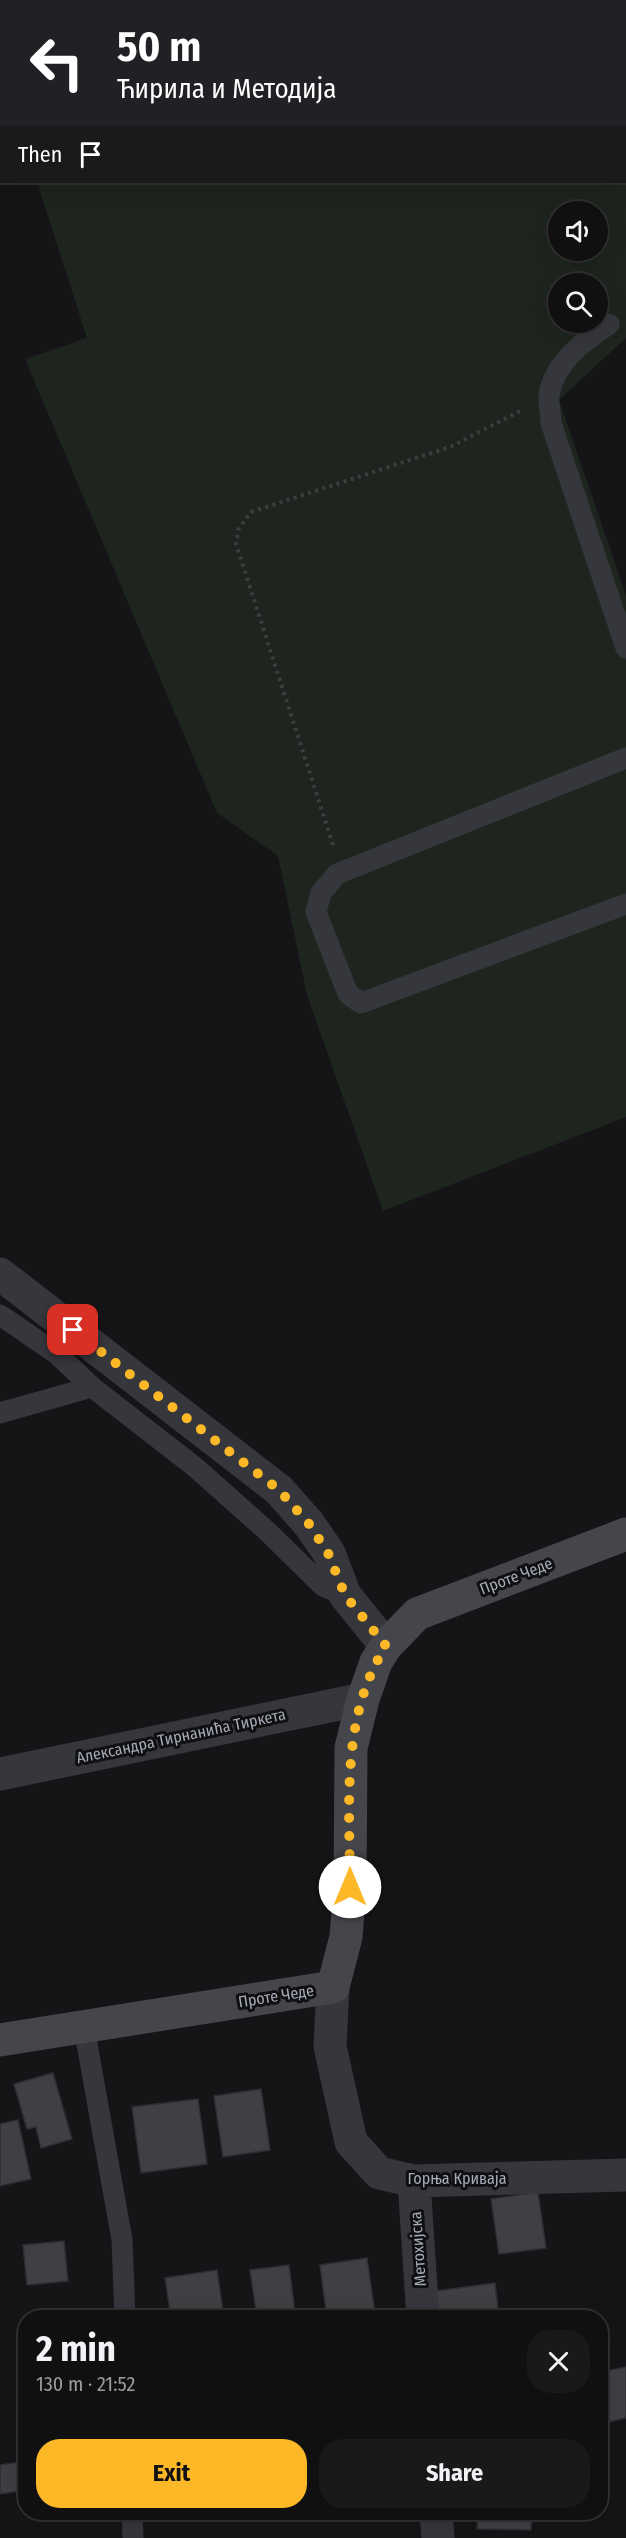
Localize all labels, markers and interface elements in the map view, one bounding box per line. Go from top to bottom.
text: 50 m [117,22,201,72]
icon: left [18,24,96,102]
text: Ћирила и Методија [117,73,336,105]
icon: arrive [74,138,107,171]
text: Then [18,141,62,168]
map controls [548,201,608,333]
button: sound [548,201,608,261]
button: search [548,273,608,333]
pin [47,1304,98,1355]
icon: arrive [56,1313,89,1346]
street label: Проте Чеде [477,1553,555,1599]
street label: Александра Тирнанића Тиркета [75,1704,287,1767]
position arrow [318,1855,382,1919]
street label: Проте Чеде [237,1981,315,2011]
street label: Горња Криваја [407,2169,507,2188]
street label: Метохијска [406,2211,430,2287]
text: 2 min [36,2327,116,2371]
button: close [527,2330,590,2393]
text: 130 m · 21:52 [36,2372,135,2396]
button: Exit [36,2439,307,2508]
button: Share [319,2439,590,2508]

